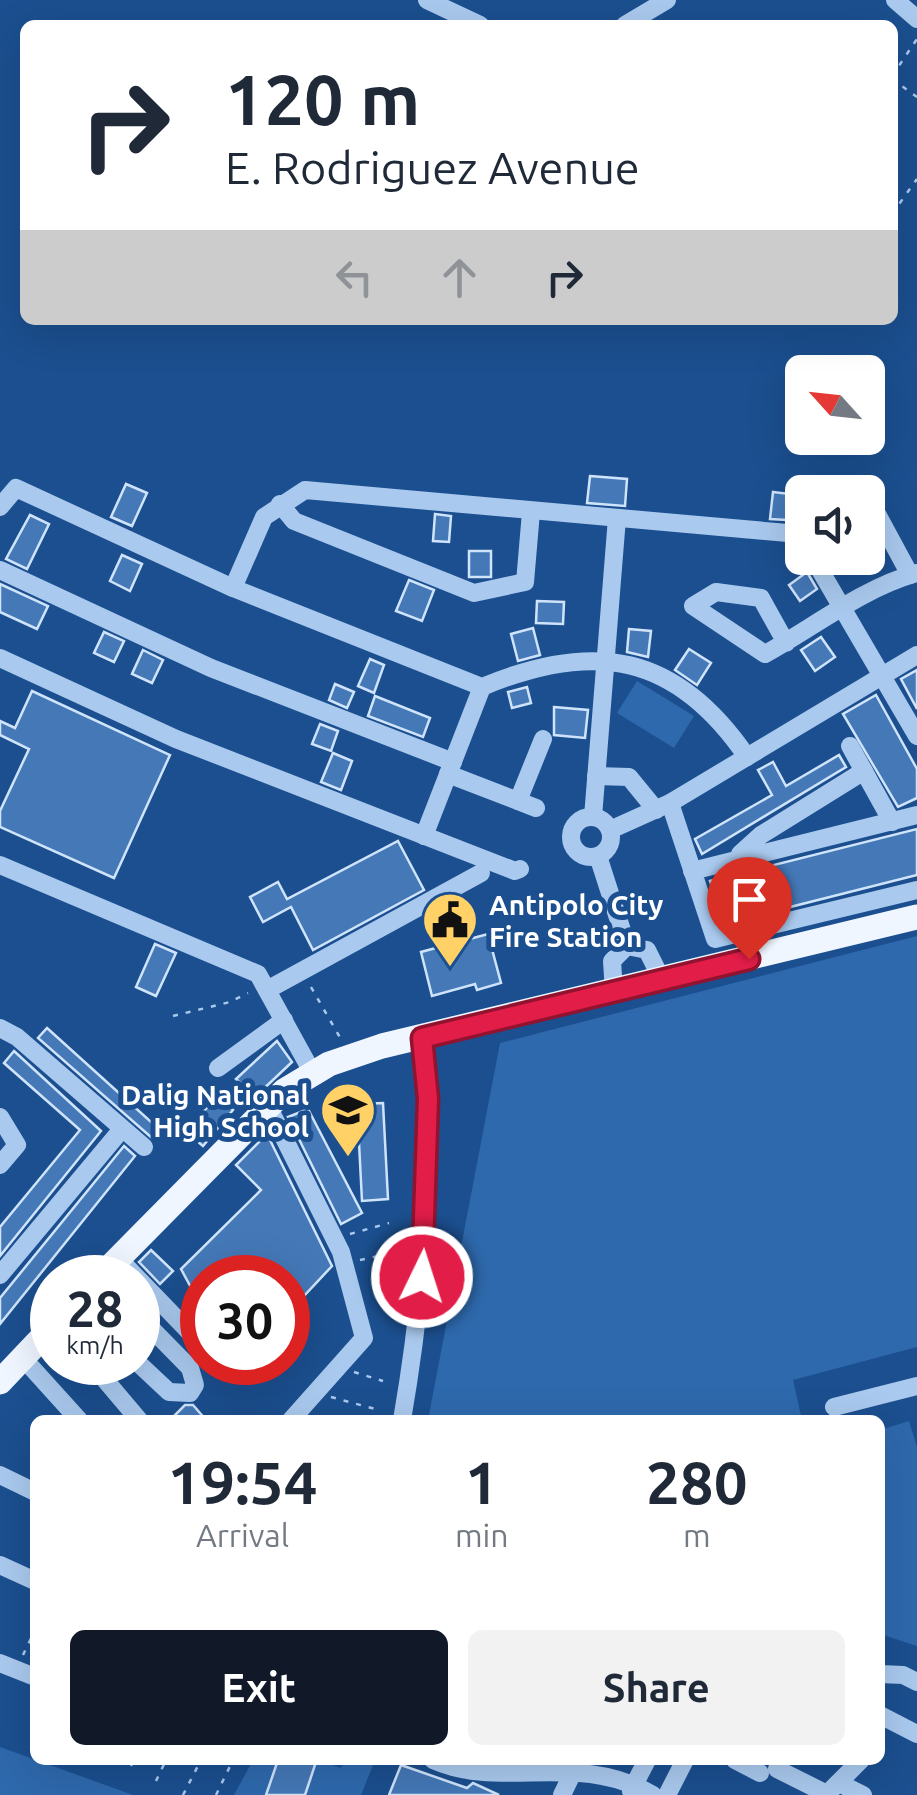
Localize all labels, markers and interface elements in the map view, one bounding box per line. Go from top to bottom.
icon: right [60,60,190,190]
text: 120 m [225,60,420,138]
text: E. Rodriguez Avenue [225,142,640,193]
icon: left [327,250,382,305]
icon: ahead [432,250,487,305]
icon: right [537,250,592,305]
north arrow [785,355,885,455]
map controls [785,355,885,575]
button: sound [785,475,885,575]
pin [707,857,792,960]
icon: arrive [722,872,777,927]
place label: Antipolo City Fire Station [489,889,663,952]
public building icon: Antipolo City Fire Station [420,890,480,969]
place label: Dalig National High School [121,1079,309,1142]
school or university icon: Dalig National High School [318,1080,378,1159]
position arrow [370,1225,474,1329]
speed limit sign: 30 [180,1255,310,1385]
text: 28 [67,1280,123,1336]
text: km/h [66,1331,124,1359]
text: 19:54 [167,1448,318,1515]
text: 1 [465,1448,499,1515]
text: 280 [646,1448,748,1515]
text: Arrival [196,1517,289,1553]
text: min [455,1517,509,1553]
text: m [683,1517,711,1553]
button: Exit [70,1630,448,1745]
button: Share [468,1630,845,1745]

